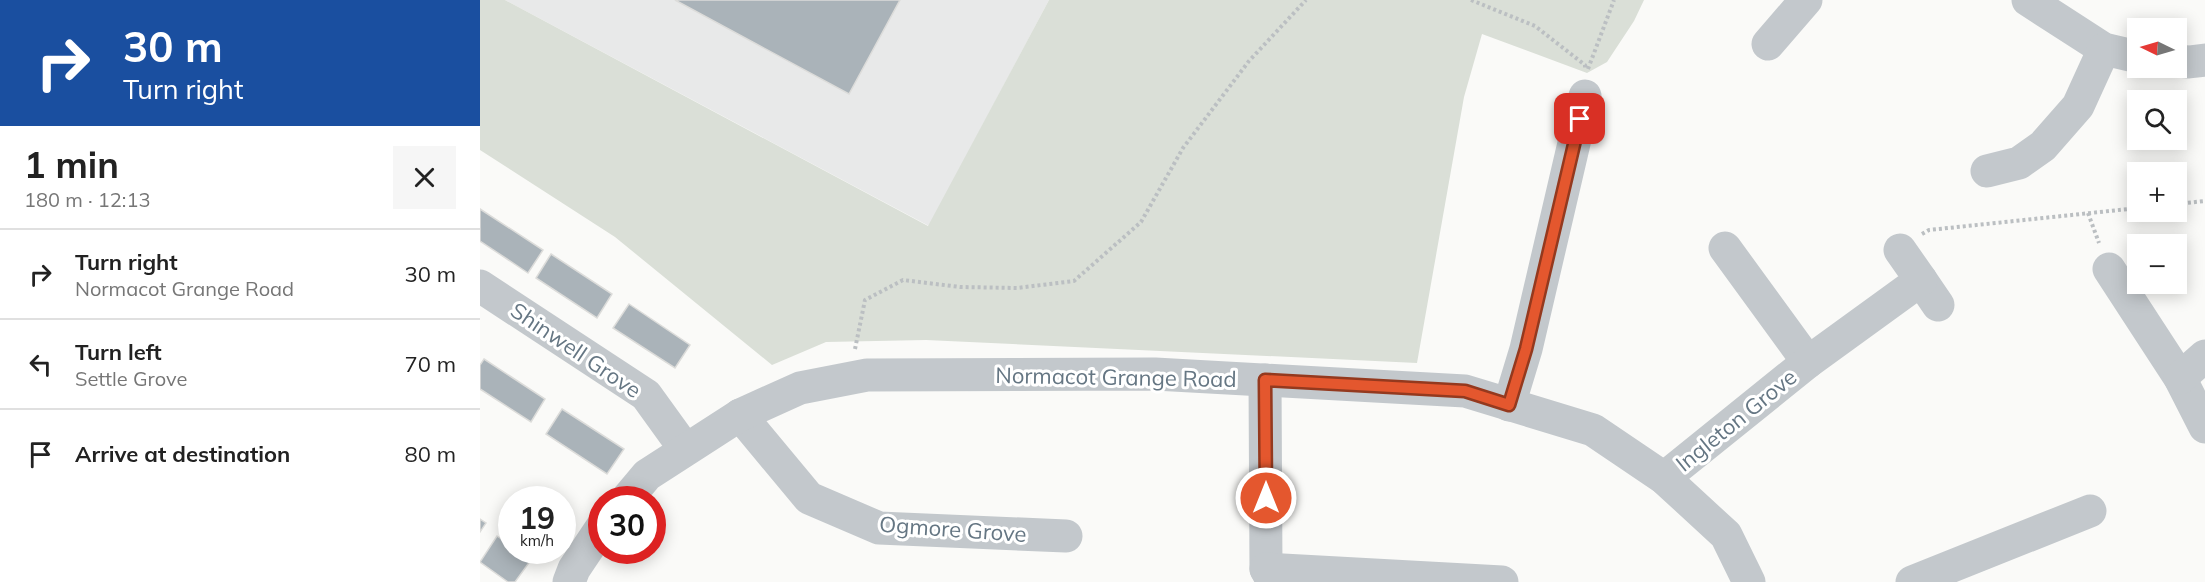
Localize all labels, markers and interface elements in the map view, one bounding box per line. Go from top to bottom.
north arrow [2127,18,2187,78]
map controls [2127,18,2187,294]
text: 30 m [123,20,223,73]
icon: right [24,24,102,102]
text: Turn right [123,72,243,106]
button: search [2127,90,2187,150]
pin [1554,93,1605,144]
icon: arrive [1563,102,1596,135]
text: 1 min [24,142,119,187]
button: close [393,146,456,209]
button: + [2127,162,2187,222]
text: 180 m · 12:13 [24,187,150,212]
button: − [2127,234,2187,294]
text: Turn right [75,248,178,276]
icon: right [24,258,57,291]
text: 30 m [405,260,456,288]
text: Normacot Grange Road [75,276,294,301]
street label: Shinwell Grove [505,296,647,404]
text: Turn left [75,338,162,366]
icon: left [24,348,57,381]
text: 70 m [405,350,456,378]
street label: Normacot Grange Road [995,361,1237,393]
street label: Ingleton Grove [1670,363,1802,477]
text: Settle Grove [75,366,187,391]
icon: arrive [24,438,57,471]
text: Arrive at destination [75,440,290,468]
text: 80 m [405,440,456,468]
position arrow [1234,466,1298,530]
speed limit sign: 30 [588,486,666,564]
text: 19 [519,499,555,537]
street label: Ogmore Grove [878,510,1028,548]
text: km/h [520,531,554,550]

